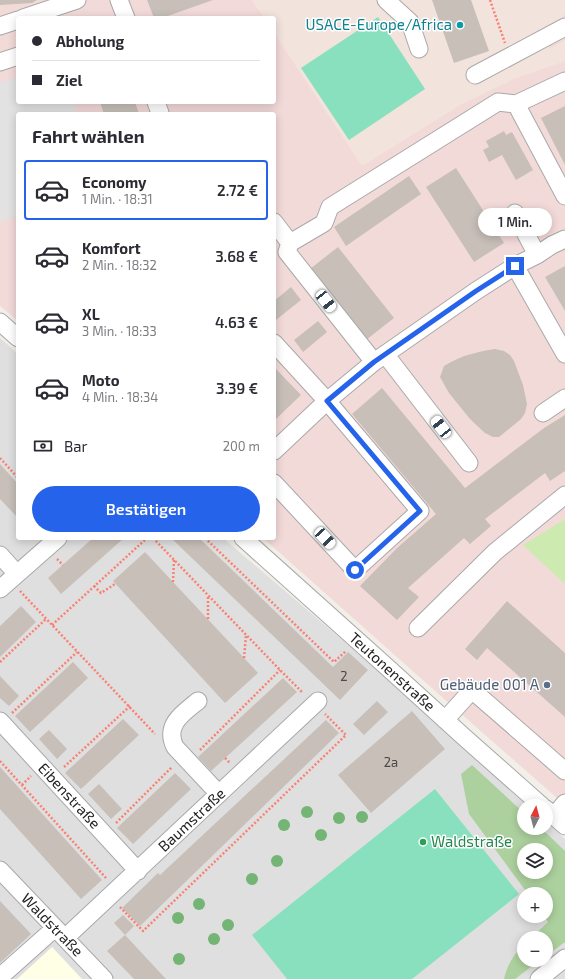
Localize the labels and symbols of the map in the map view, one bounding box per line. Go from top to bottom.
place label: USACE-Europe/Africa [306,15,452,33]
marker: USACE-Europe/Africa [455,20,465,30]
callout: 1 Min. [478,208,552,236]
route end [506,257,524,275]
car [314,288,338,314]
car [429,414,453,440]
car [312,525,338,551]
route start [346,561,364,579]
street label: Teutonenstraße [346,628,439,714]
house number: 2 [340,668,348,684]
place label: Gebäude 001 A [440,675,540,693]
marker: Gebäude 001 A [542,680,552,690]
house number: 2a [384,754,398,770]
street label: Eibenstraße [35,759,105,832]
street label: Baumstraße [154,784,229,855]
north arrow [517,799,553,835]
place label: Waldstraße [431,832,512,850]
marker: Waldstraße [418,837,428,847]
street label: Waldstraße [18,889,87,960]

